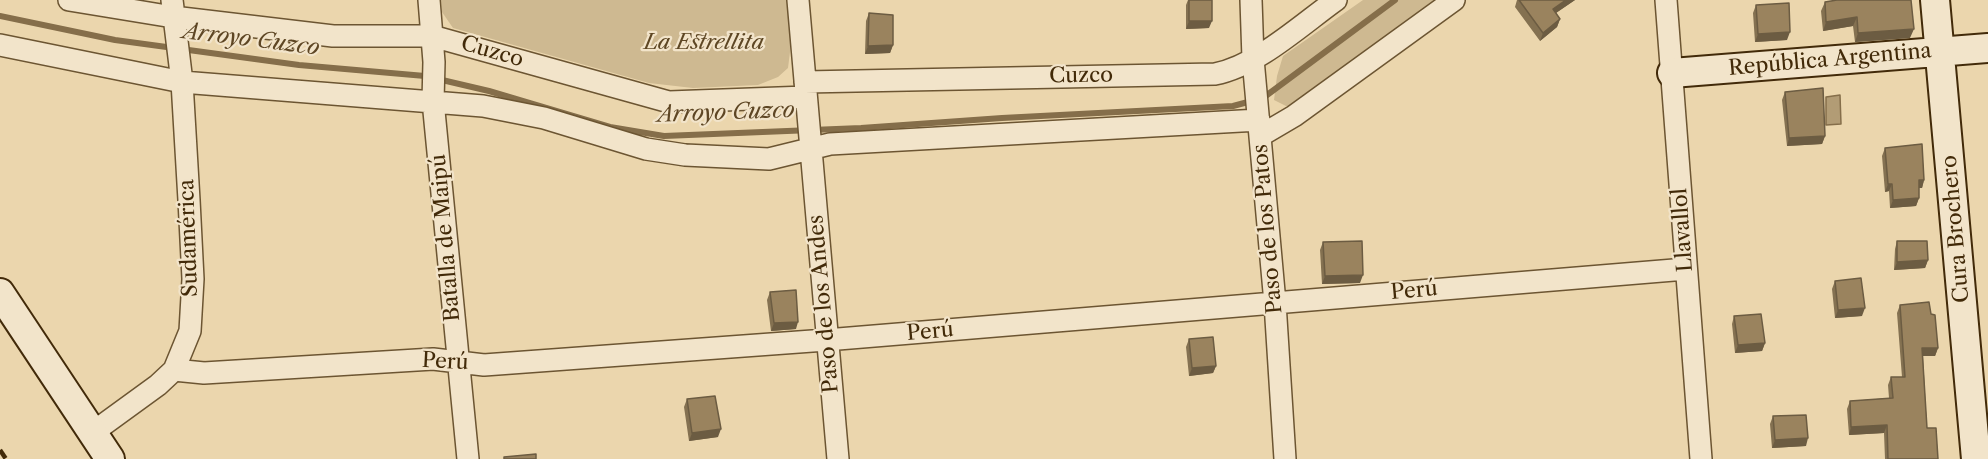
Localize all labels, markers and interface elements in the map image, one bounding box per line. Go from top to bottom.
water label: Arroyo Cuzco [181,19,321,61]
park label: La Estrellita [644,30,764,56]
street label: Cuzco [458,31,526,73]
street label: República Argentina [1727,39,1933,81]
street label: Cuzco [1049,63,1113,89]
water label: Arroyo Cuzco [657,97,795,129]
street label: Paso de los Patos [1248,143,1288,315]
street label: Batalla de Maipú [426,153,466,323]
street label: Cura Brochero [1937,154,1975,304]
street label: Sudamérica [174,179,204,297]
street label: Llavallol [1668,187,1698,273]
street label: Paso de los Andes [804,214,844,394]
street label: Perú [1390,276,1438,306]
street label: Perú [906,317,954,347]
street label: Perú [421,348,469,376]

